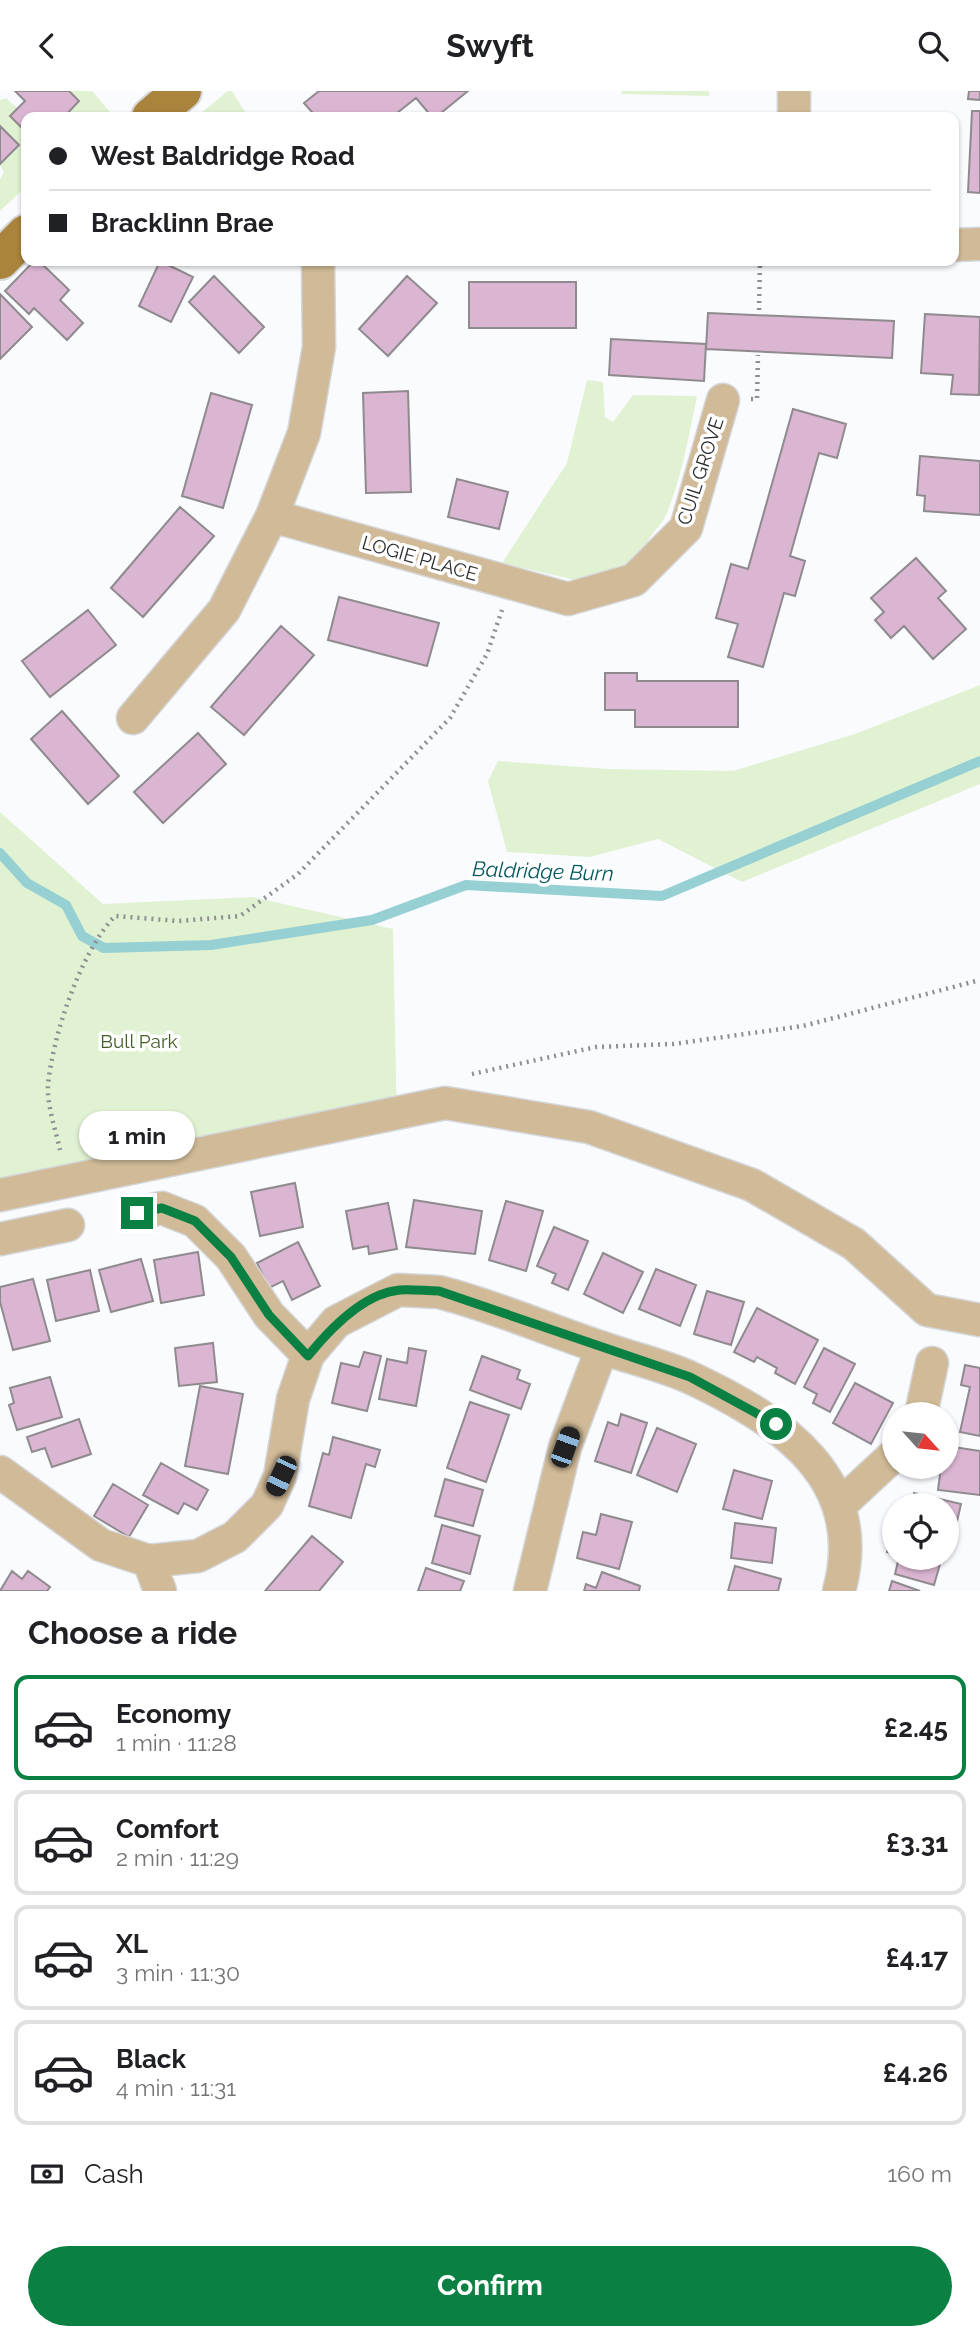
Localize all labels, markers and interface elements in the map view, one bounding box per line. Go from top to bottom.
icon: back [28,27,66,65]
text: Swyft [446,27,534,64]
icon: search [914,27,952,65]
text: West Baldridge Road [91,141,355,171]
text: Bracklinn Brae [91,208,273,238]
street label: CUIL GROVE [672,414,728,528]
street label: LOGIE PLACE [360,531,480,585]
water label: Baldridge Burn [472,856,614,886]
park label: Bull Park [100,1030,178,1052]
callout: 1 min [79,1111,195,1161]
text: 1 min [108,1122,166,1149]
route end [121,1197,153,1229]
north arrow [882,1402,959,1479]
map controls [882,1402,959,1570]
route start [760,1408,792,1440]
car [548,1424,583,1470]
car [263,1453,300,1499]
button: locate [882,1493,959,1570]
text: Choose a ride [28,1614,237,1651]
icon: car [32,1696,95,1759]
text: Economy [116,1699,231,1729]
text: £2.45 [884,1713,948,1743]
text: 1 min · 11:28 [116,1729,237,1756]
icon: car [32,1811,95,1874]
text: Comfort [116,1814,219,1844]
text: £3.31 [886,1828,948,1858]
text: 2 min · 11:29 [116,1844,239,1871]
icon: car [32,1926,95,1989]
text: XL [116,1929,148,1959]
text: £4.17 [886,1943,948,1973]
text: 3 min · 11:30 [116,1959,240,1986]
icon: car [32,2041,95,2104]
text: Black [116,2044,186,2074]
text: £4.26 [883,2058,948,2088]
text: 4 min · 11:31 [116,2074,236,2101]
icon: cash [28,2155,66,2193]
text: Cash [84,2159,144,2189]
text: 160 m [887,2160,952,2187]
button: Confirm [28,2246,952,2326]

